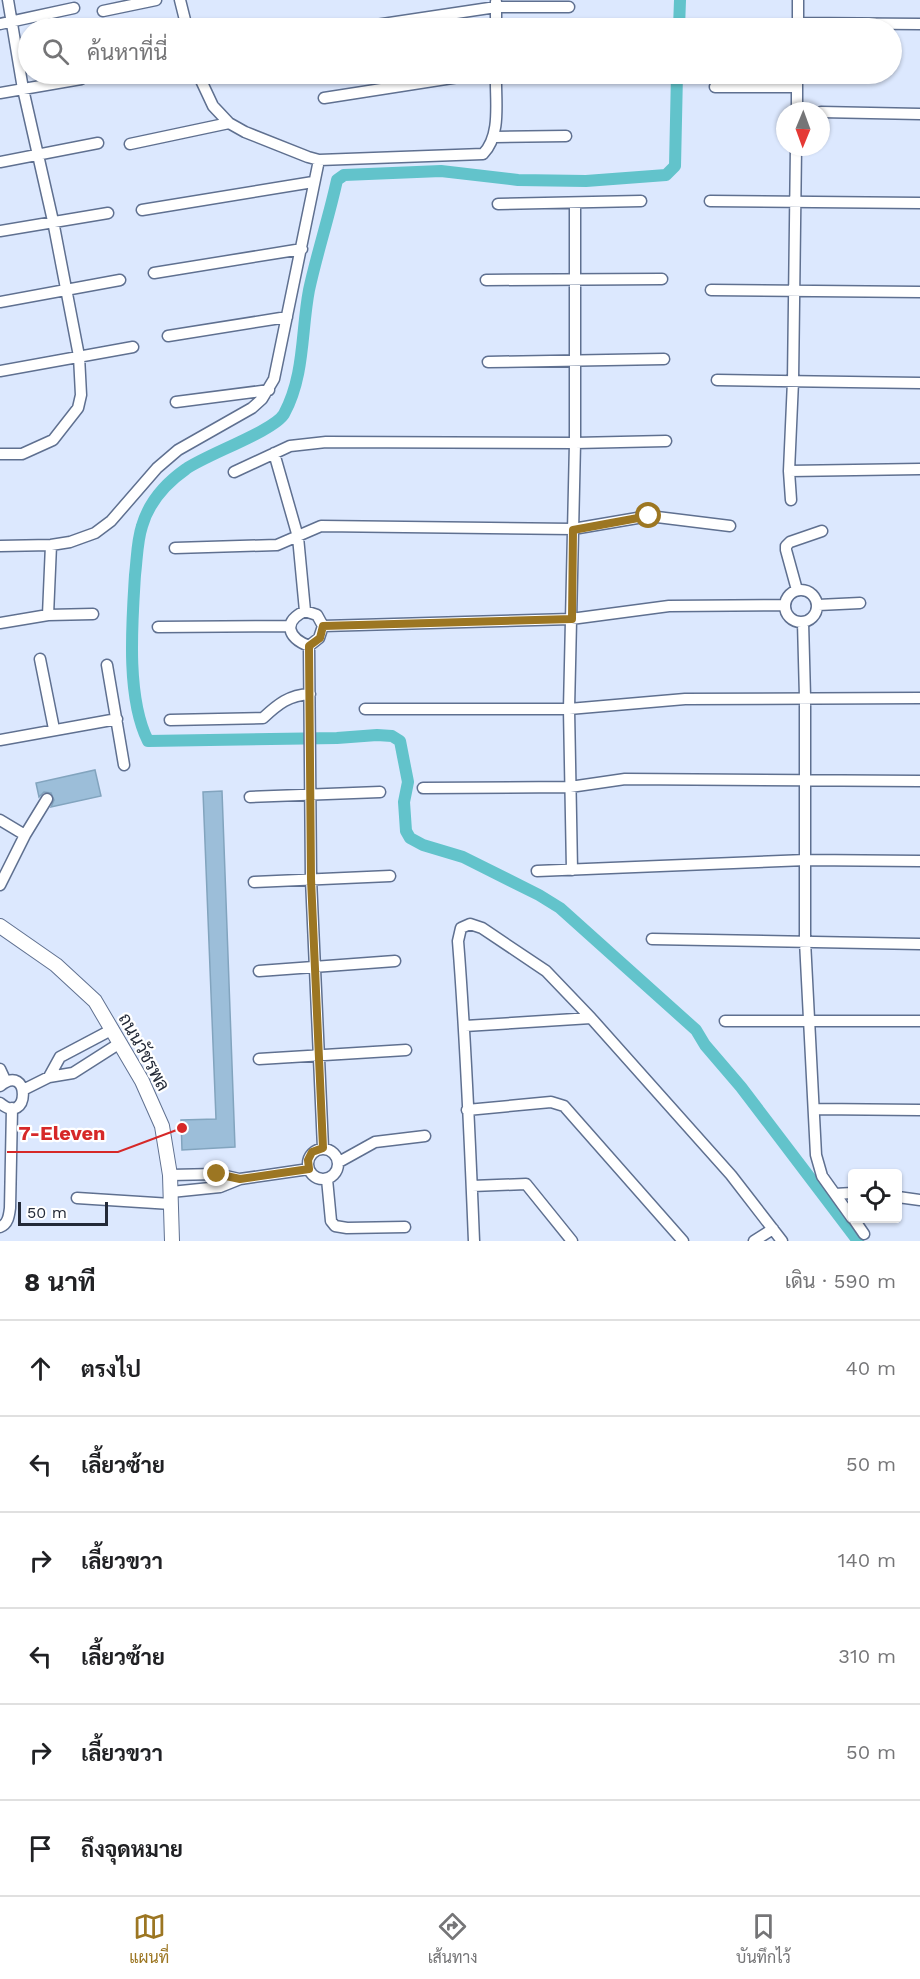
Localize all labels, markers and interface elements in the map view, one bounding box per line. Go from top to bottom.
search box [18,18,902,84]
icon: search [39,35,72,68]
text: ค้นหาที่นี่ [87,40,167,65]
north arrow [776,102,830,156]
route start [635,502,661,528]
street label: ถนนวัชรพล [114,1009,174,1094]
callout: 7-Eleven [7,1114,118,1152]
text: 7-Eleven [18,1121,106,1145]
route end [203,1160,229,1186]
map controls [848,1169,902,1223]
button: locate [848,1169,902,1223]
scale bar [18,1199,108,1226]
text: 50 m [27,1203,67,1222]
text: 8 นาที [24,1267,96,1297]
text: เดิน · 590 m [785,1269,896,1293]
icon: ahead [24,1352,57,1385]
text: 40 m [845,1356,896,1380]
text: ตรงไป [81,1357,141,1382]
icon: left [24,1448,57,1481]
text: 50 m [846,1452,896,1476]
text: เลี้ยวซ้าย [81,1453,165,1478]
icon: right [24,1544,57,1577]
text: 140 m [838,1548,896,1572]
text: เลี้ยวขวา [81,1549,163,1574]
icon: left [24,1640,57,1673]
text: 310 m [838,1644,896,1668]
text: เลี้ยวซ้าย [81,1645,165,1670]
icon: right [24,1736,57,1769]
text: 50 m [846,1740,896,1764]
text: เลี้ยวขวา [81,1741,163,1766]
icon: arrive [24,1832,57,1865]
text: ถึงจุดหมาย [81,1837,183,1862]
tab: แผนที่ [129,1910,169,1967]
tab: เส้นทาง [428,1910,478,1967]
tab: บันทึกไว้ [736,1910,791,1967]

